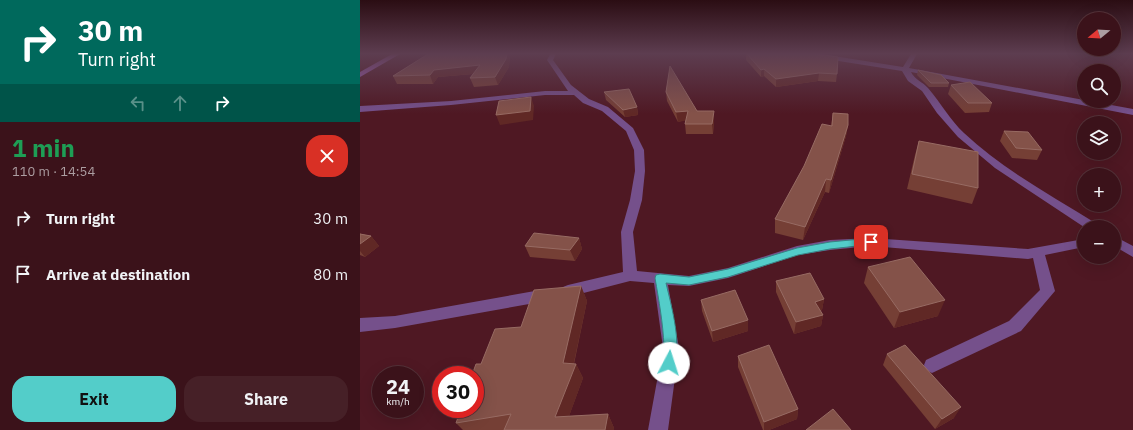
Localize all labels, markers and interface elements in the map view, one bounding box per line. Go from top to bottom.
text: 30 m [78,12,143,49]
north arrow [1077,12,1121,56]
map controls [1077,12,1121,264]
icon: right [12,16,64,68]
text: Turn right [78,48,156,71]
button: search [1077,64,1121,108]
icon: left [127,92,149,114]
icon: ahead [169,92,191,114]
icon: right [211,92,233,114]
button: layers [1077,116,1121,160]
text: 1 min [12,132,75,164]
button: close [306,135,348,177]
text: 110 m · 14:54 [12,163,95,180]
button: + [1077,168,1121,212]
icon: right [12,207,34,229]
text: Turn right [46,209,115,228]
text: 30 m [313,209,348,228]
button: − [1077,220,1121,264]
pin [854,225,888,259]
icon: arrive [860,231,882,253]
icon: arrive [12,263,34,285]
text: Arrive at destination [46,265,190,284]
text: 80 m [313,265,348,284]
position arrow [648,342,690,384]
speed limit sign: 30 [432,366,484,418]
text: 24 [386,373,410,400]
button: Exit [12,376,176,422]
button: Share [184,376,348,422]
text: km/h [386,395,410,408]

